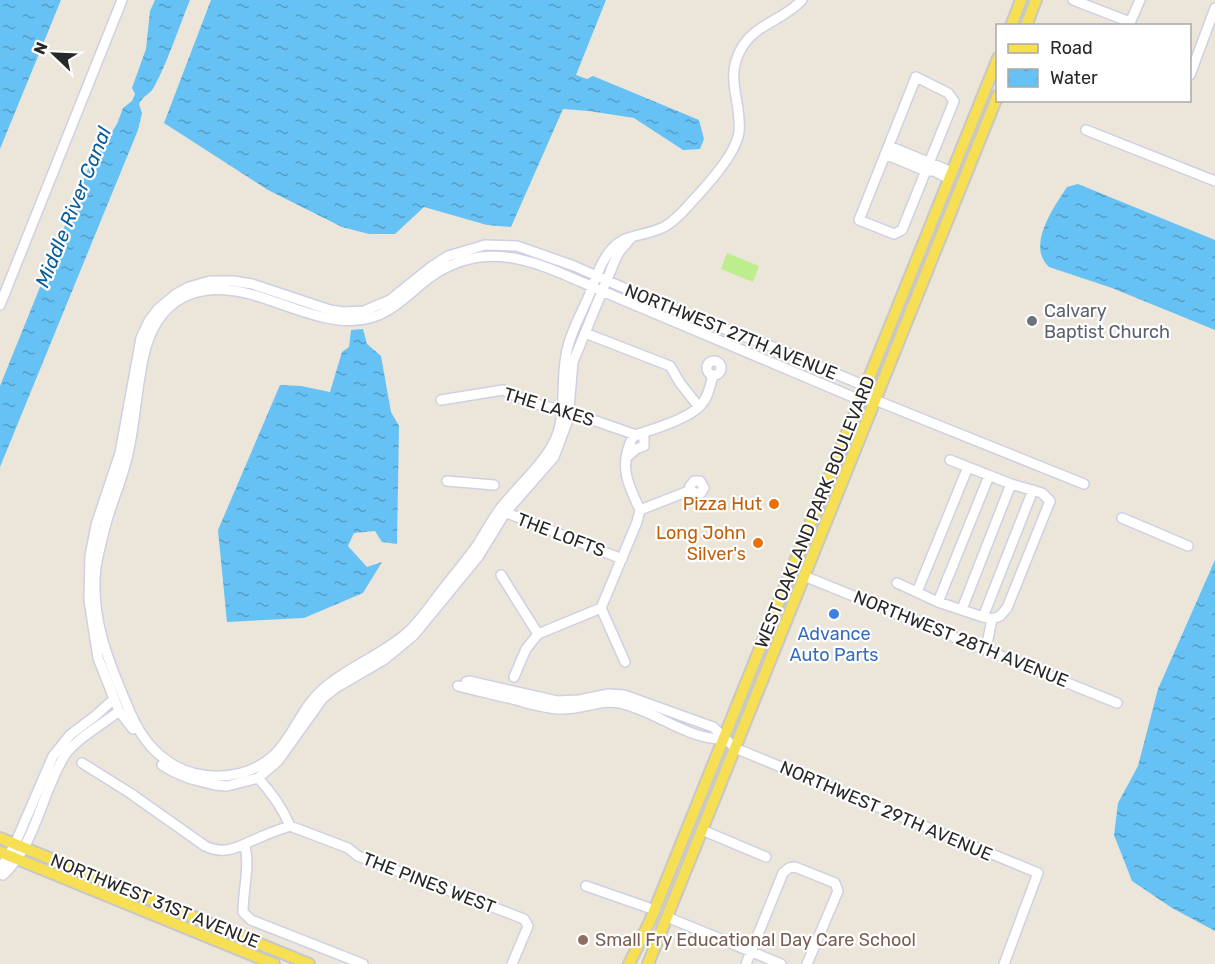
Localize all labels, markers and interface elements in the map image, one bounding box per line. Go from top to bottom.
north arrow [24,24,84,84]
legend [996,24,1191,102]
text: Road [1050,37,1093,59]
text: N [30,39,52,57]
text: Water [1050,67,1098,89]
water label: Middle River Canal [30,122,117,291]
street label: NORTHWEST 27TH AVENUE [622,279,840,385]
place label: Calvary Baptist Church [1044,300,1170,343]
marker: Calvary Baptist Church [1025,314,1039,328]
street label: WEST OAKLAND PARK BOULEVARD [750,373,880,651]
street label: THE LAKES [501,383,597,431]
place label: Pizza Hut [683,493,762,515]
marker: Pizza Hut [767,497,781,511]
street label: THE LOFTS [514,508,608,562]
place label: Long John Silver's [656,522,746,565]
marker: Long John Silver's [751,536,765,550]
street label: NORTHWEST 28TH AVENUE [850,586,1072,692]
marker: Advance Auto Parts [827,607,841,621]
place label: Advance Auto Parts [790,623,878,666]
street label: NORTHWEST 29TH AVENUE [776,756,996,866]
street label: THE PINES WEST [359,848,499,918]
street label: NORTHWEST 31ST AVENUE [47,849,263,953]
place label: Small Fry Educational Day Care School [595,929,916,951]
marker: Small Fry Educational Day Care School [576,933,590,947]

